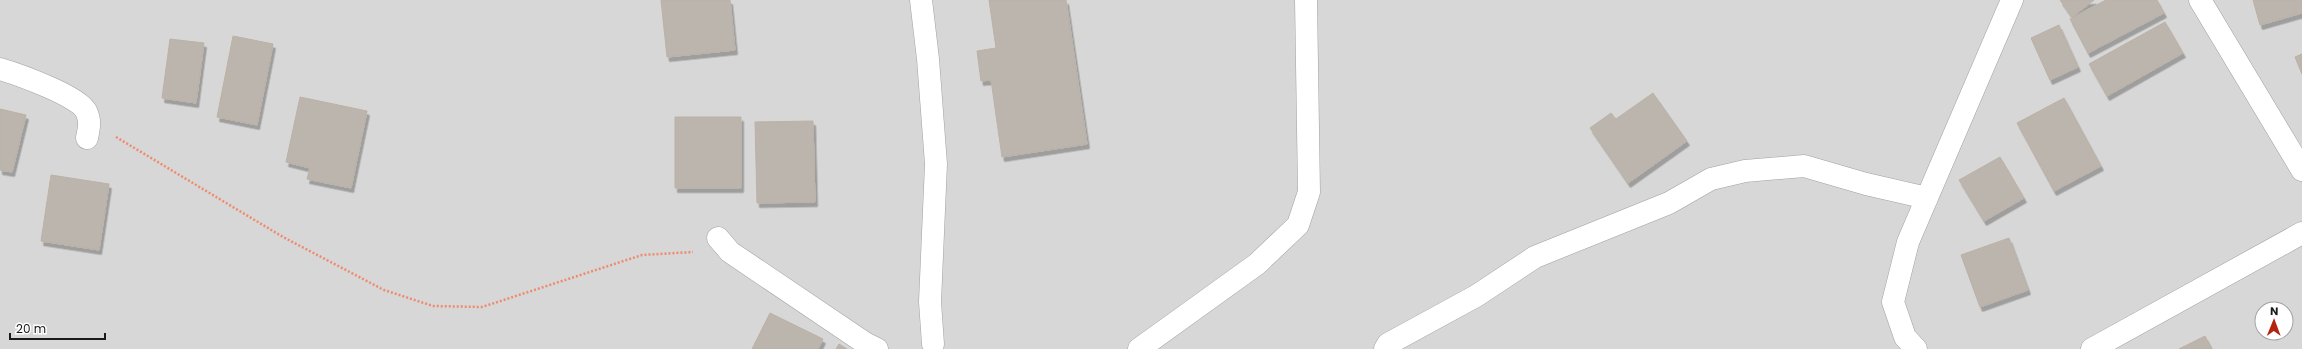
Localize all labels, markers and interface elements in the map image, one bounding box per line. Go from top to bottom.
north arrow [2254,301,2294,341]
text: N [2270,303,2278,319]
scale bar [10,315,105,341]
text: 20 m [16,320,46,337]

